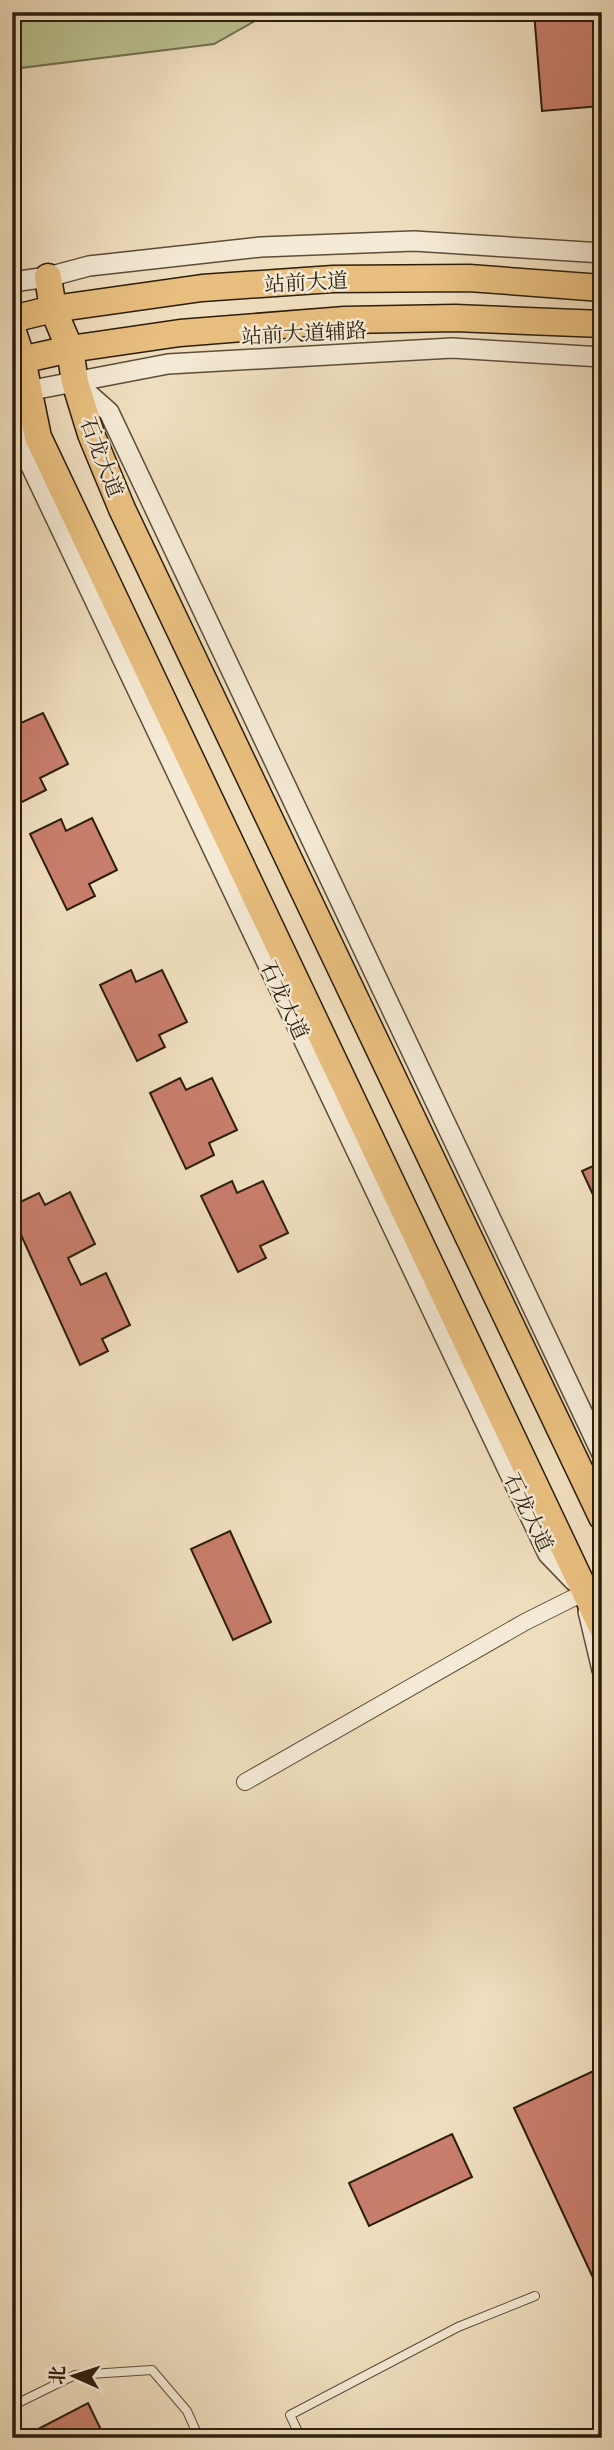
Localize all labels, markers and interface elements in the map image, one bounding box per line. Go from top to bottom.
street label: 站前大道 [263,264,349,300]
street label: 站前大道辅路 [240,314,368,352]
street label: 石龙大道 [72,412,132,502]
street label: 石龙大道 [253,955,317,1045]
street label: 石龙大道 [497,1467,561,1557]
north arrow [38,2342,108,2412]
text: 北 [43,2365,72,2385]

